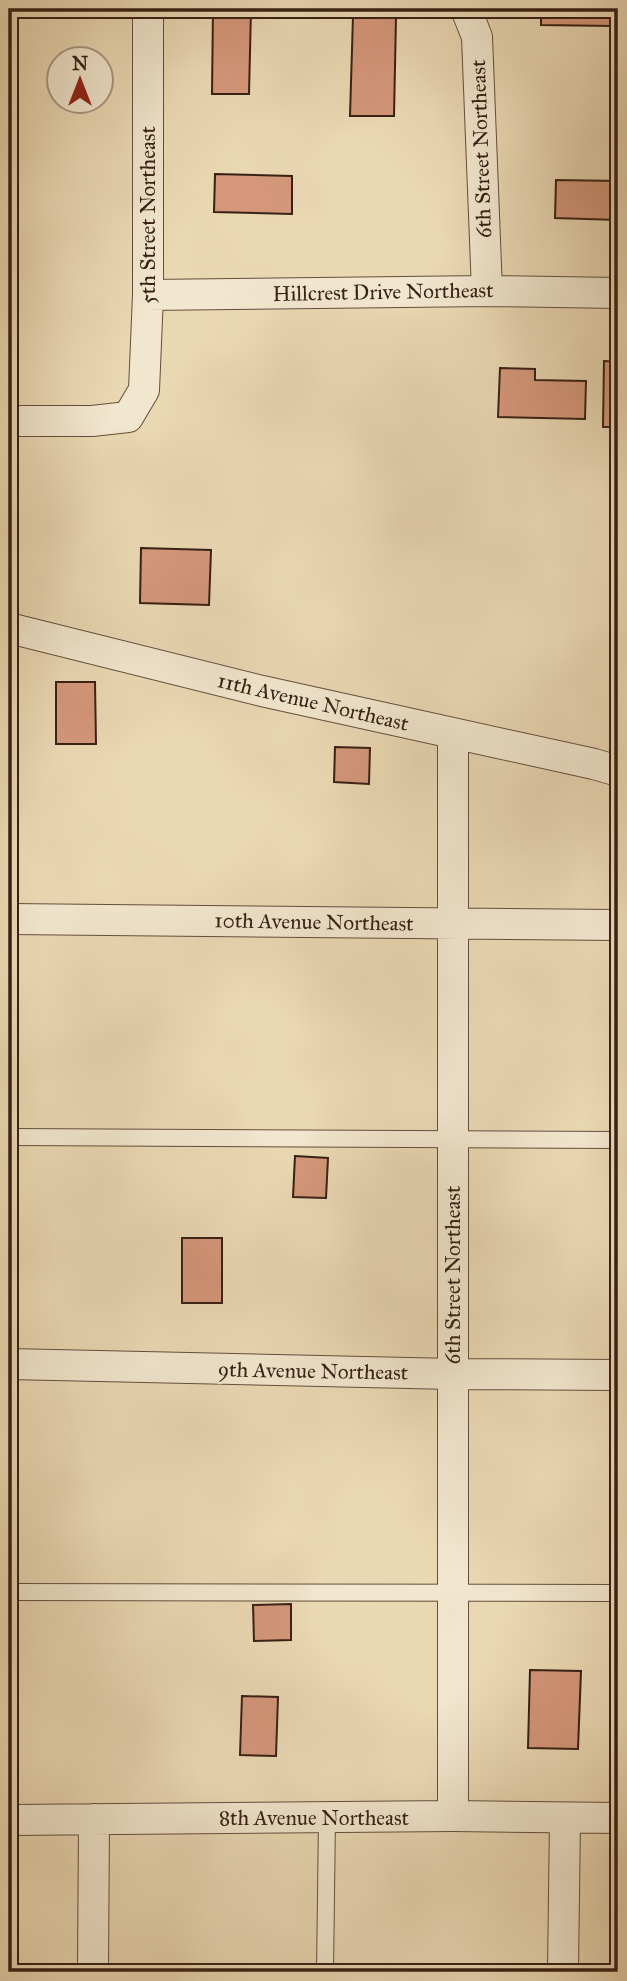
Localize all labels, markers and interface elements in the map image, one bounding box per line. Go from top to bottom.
north arrow [46,46,116,116]
text: N [72,52,88,75]
street label: 6th Street Northeast [465,59,497,239]
street label: 5th Street Northeast [135,126,161,304]
street label: Hillcrest Drive Northeast [272,277,494,307]
street label: 11th Avenue Northeast [215,667,412,737]
street label: 10th Avenue Northeast [214,907,414,937]
street label: 6th Street Northeast [440,1185,466,1364]
street label: 9th Avenue Northeast [218,1356,409,1386]
street label: 8th Avenue Northeast [219,1805,410,1831]

